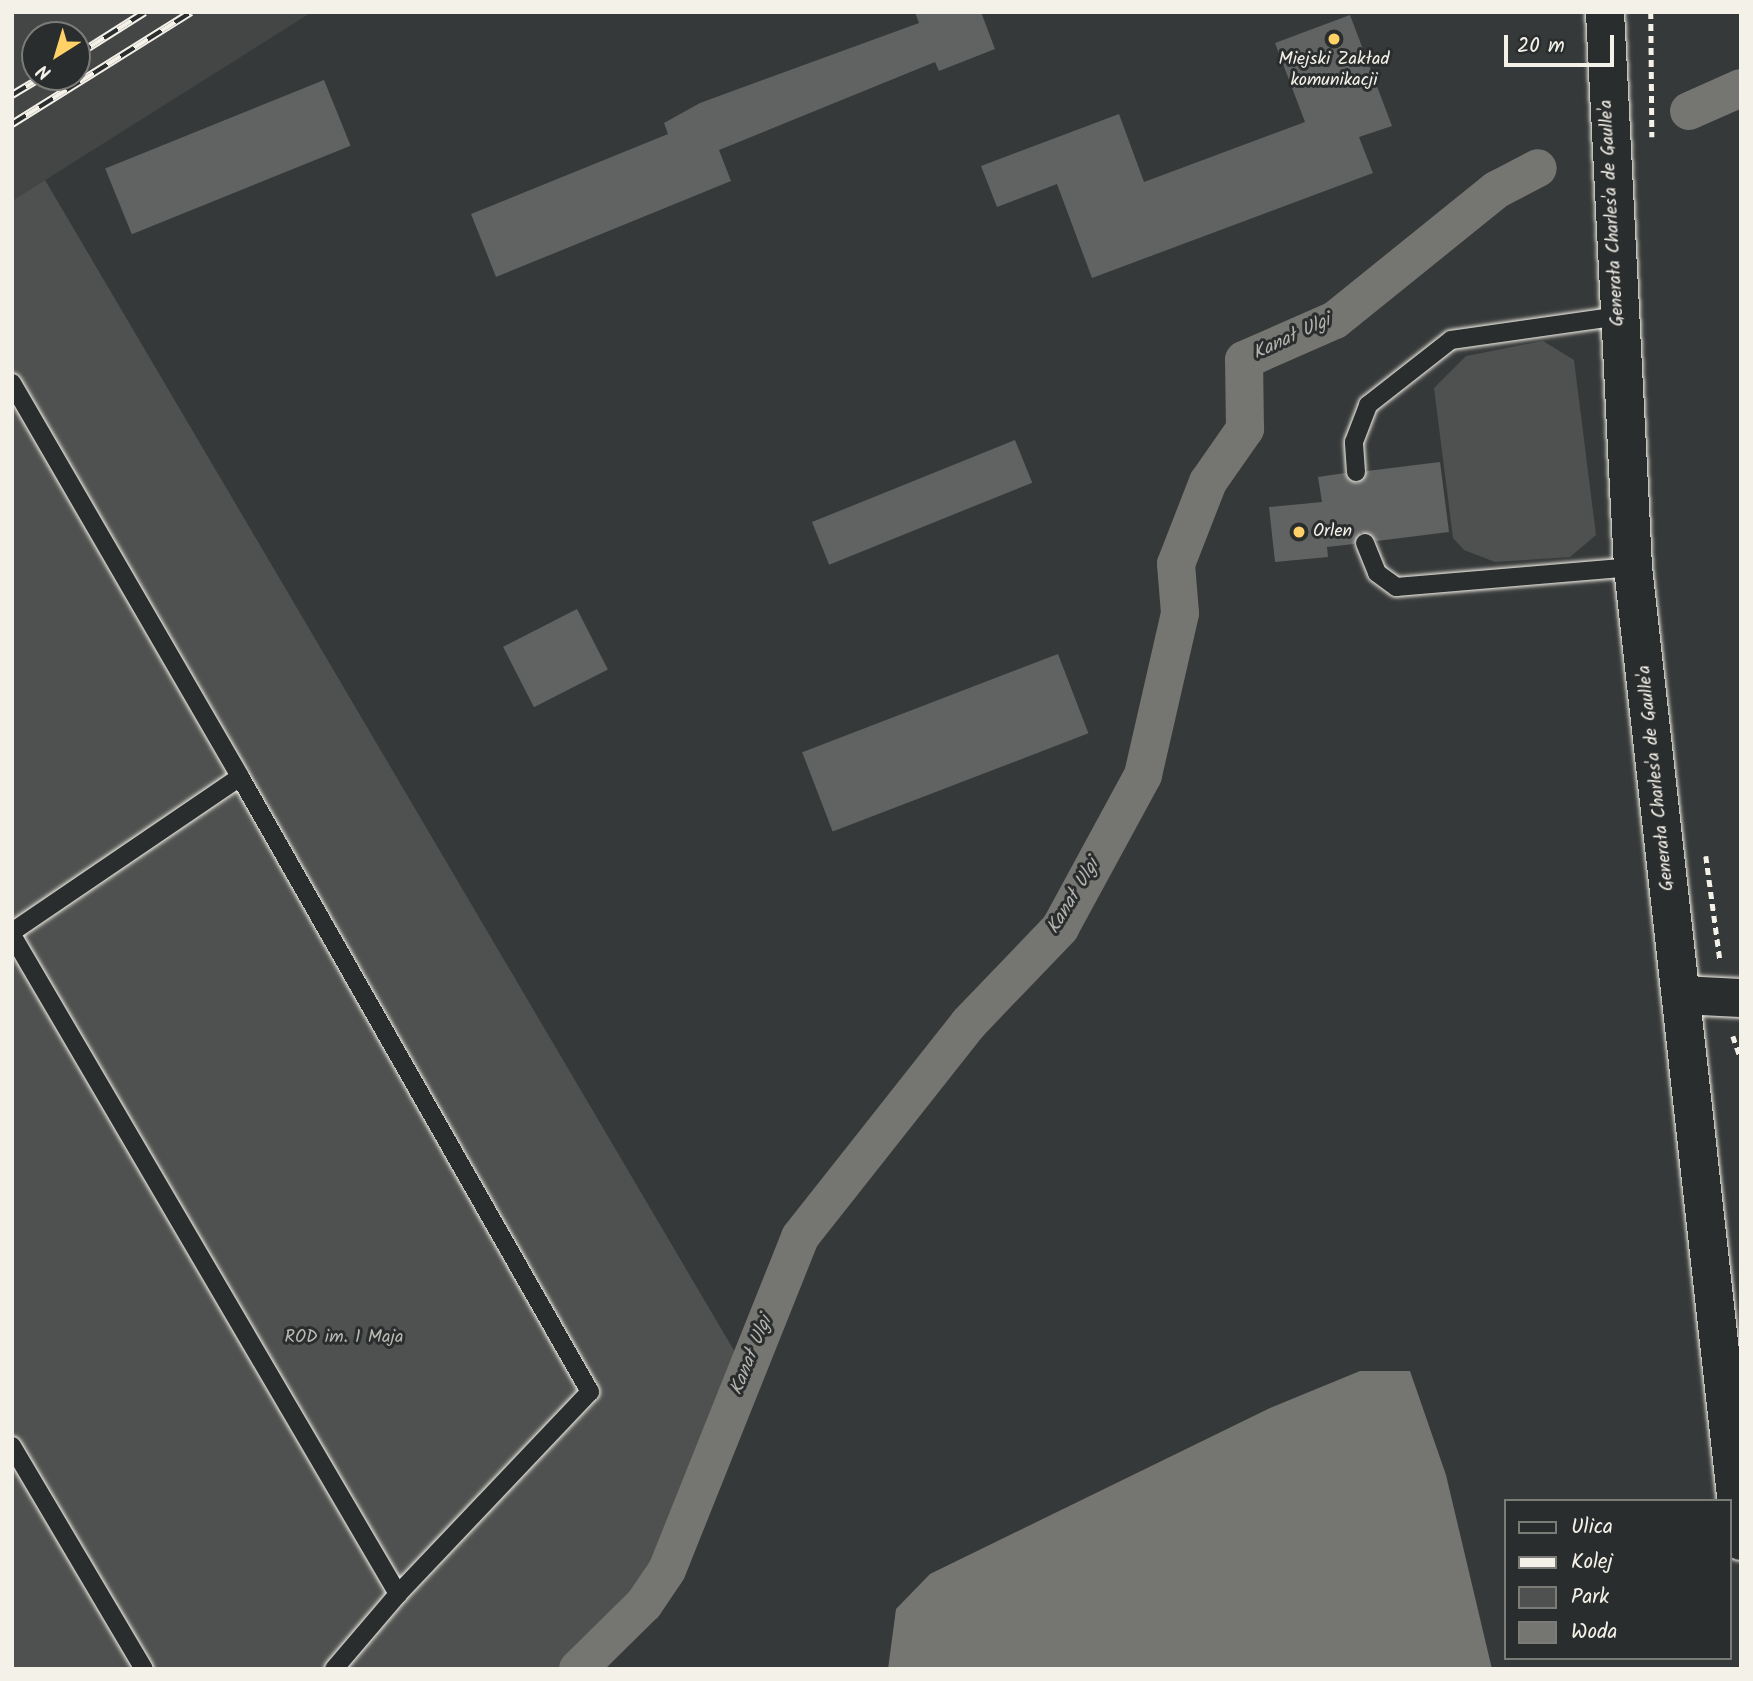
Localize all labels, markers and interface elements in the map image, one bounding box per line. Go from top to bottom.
north arrow [21,21,91,91]
scale bar [1508,21,1618,65]
text: 20 m [1517,30,1565,63]
marker: Miejski Zakład komunikacji [1326,31,1342,47]
place label: Miejski Zakład komunikacji [1279,50,1389,92]
text: N [31,56,58,87]
street label: Generała Charles'a de Gaulle'a [1596,99,1630,327]
water label: Kanał Ulgi [1249,310,1335,366]
place label: Orlen [1313,521,1352,543]
marker: Orlen [1291,524,1307,540]
street label: Generała Charles'a de Gaulle'a [1634,664,1680,892]
water label: Kanał Ulgi [1043,855,1105,939]
water label: Kanał Ulgi [726,1313,778,1399]
park label: ROD im. 1 Maja [285,1327,403,1349]
legend [1504,1499,1732,1660]
text: Ulica [1571,1511,1613,1544]
text: Kolej [1571,1546,1613,1579]
text: Park [1571,1581,1609,1614]
text: Woda [1571,1616,1617,1649]

